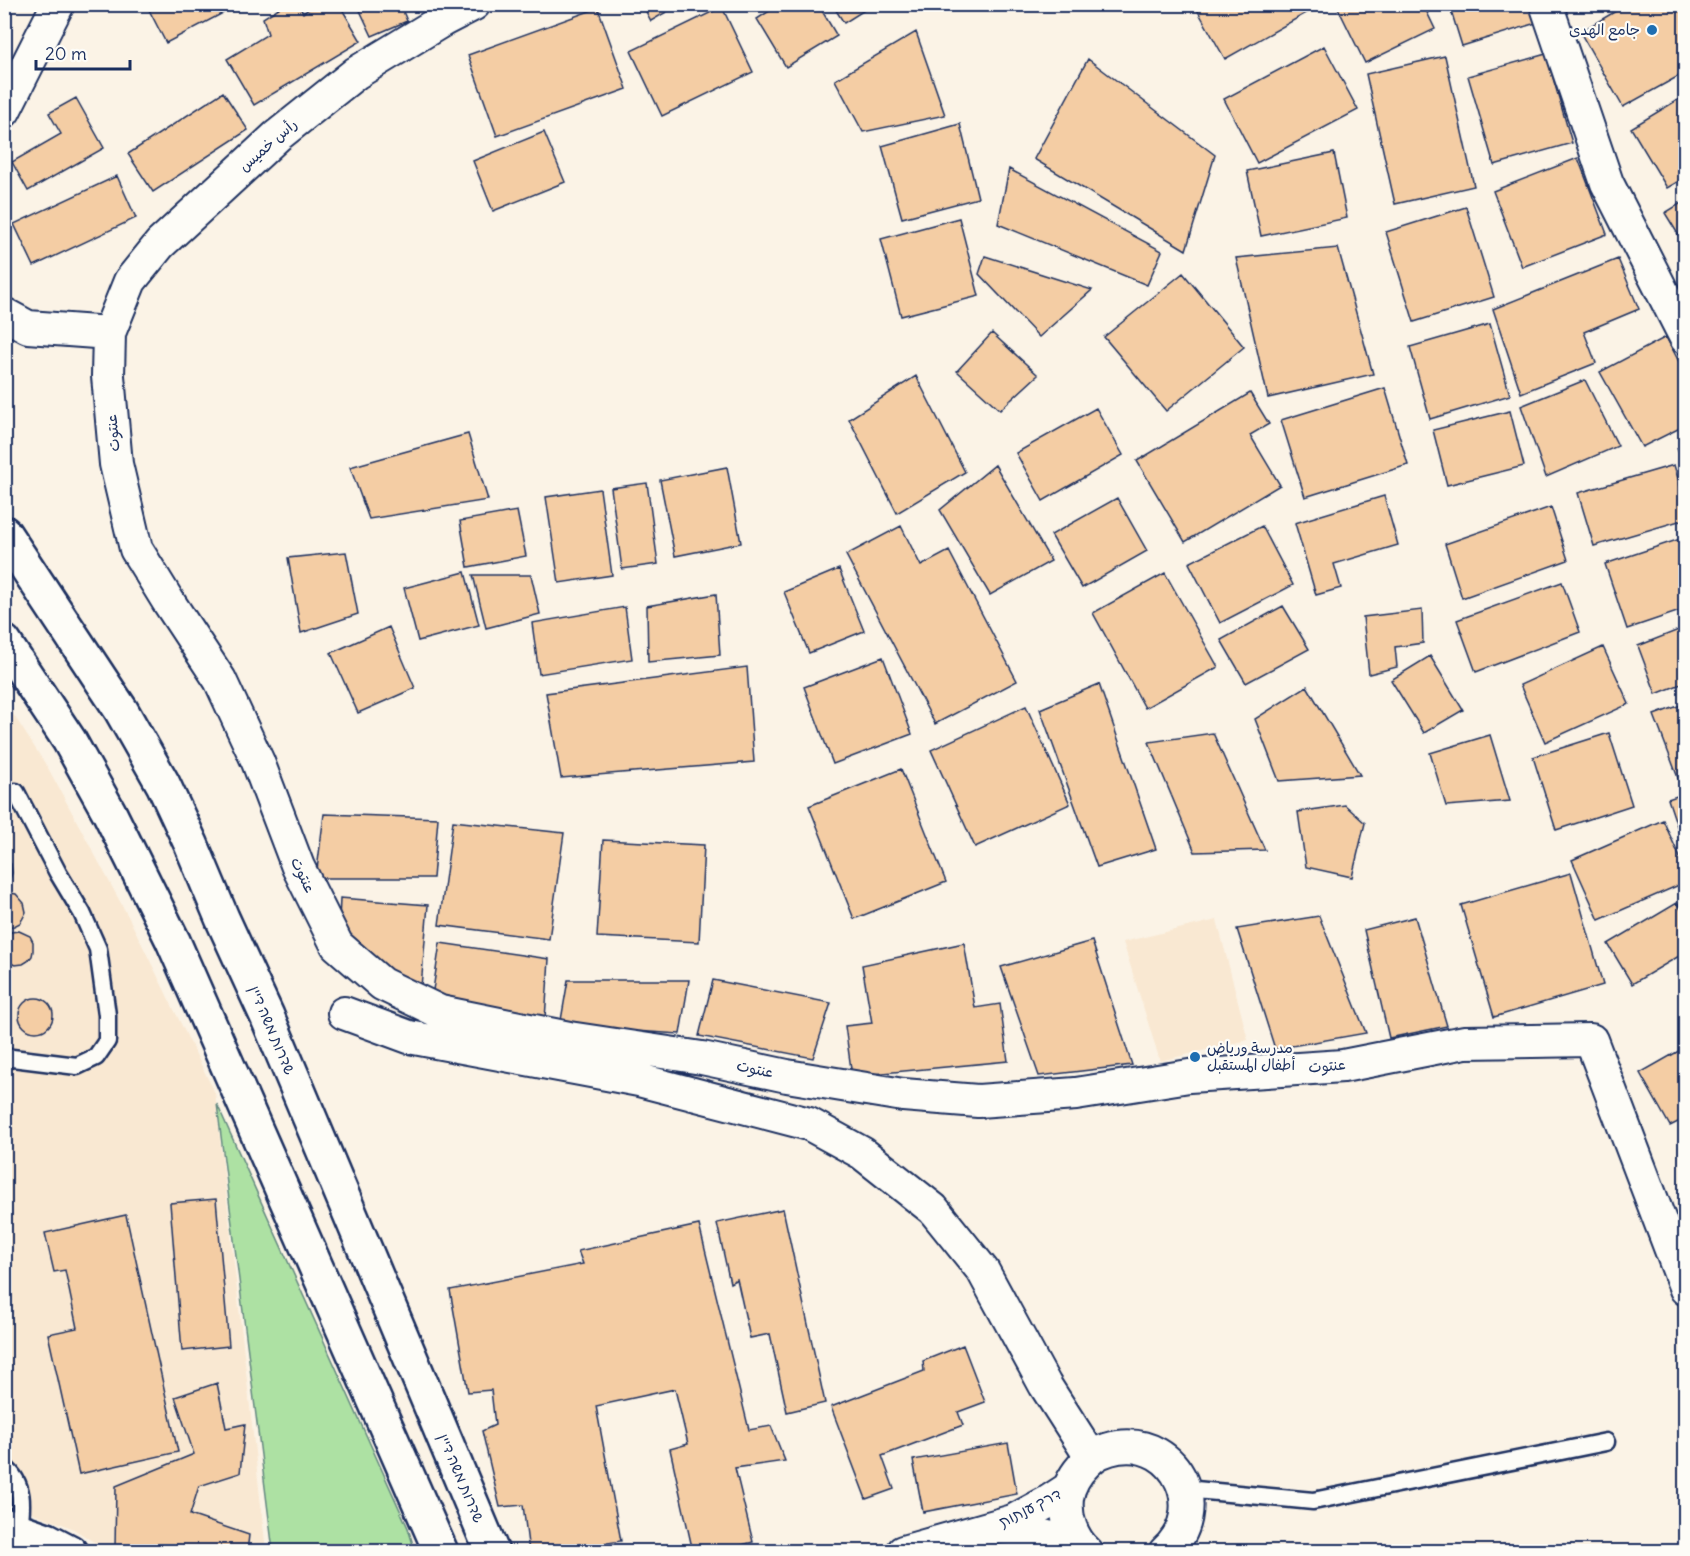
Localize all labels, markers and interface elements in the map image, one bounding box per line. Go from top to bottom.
place label: جامع الهدى [1569,20,1640,41]
marker: جامع الهدى [1645,23,1659,37]
scale bar [36,33,130,71]
text: 20 m [45,42,87,65]
street label: رأس خميس [235,114,301,175]
street label: عنتوت [101,414,124,452]
street label: عنتوت [287,854,320,896]
street label: שדרות משה דיין [245,982,300,1077]
place label: مدرسة ورياض أطفال المستقبل [1207,1038,1295,1074]
marker: مدرسة ورياض أطفال المستقبل [1188,1050,1202,1064]
street label: عنتوت [1308,1054,1346,1077]
street label: عنتوت [735,1055,775,1082]
street label: שדרות משה דיין [434,1430,489,1525]
street label: דרך ענתות [996,1484,1064,1531]

